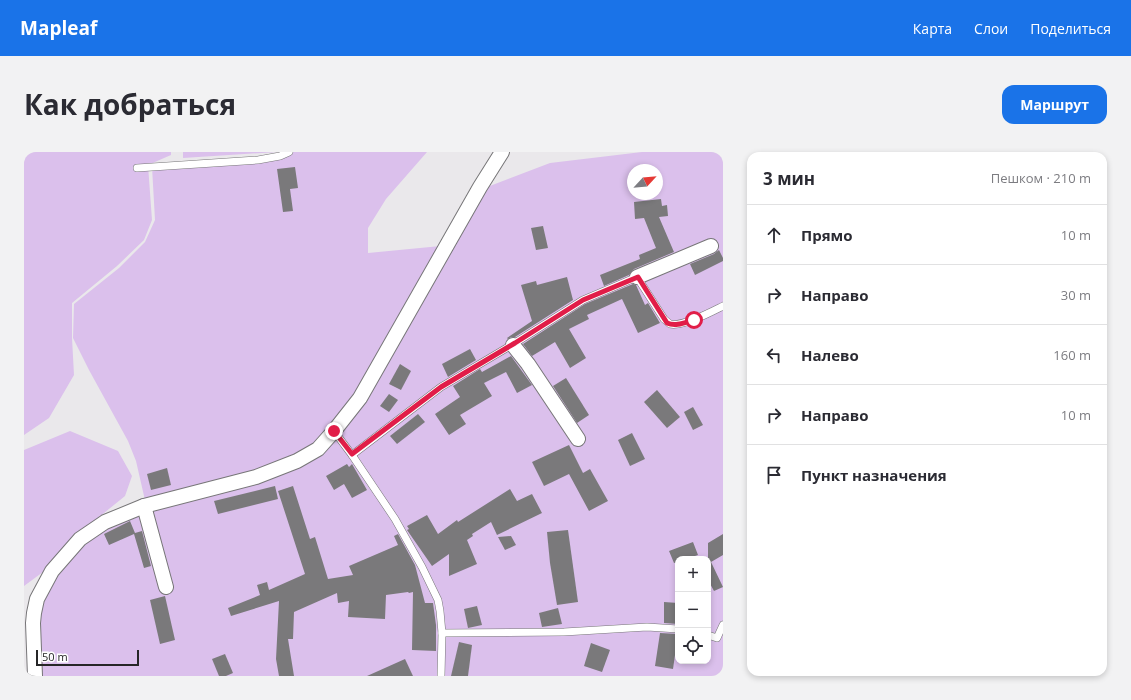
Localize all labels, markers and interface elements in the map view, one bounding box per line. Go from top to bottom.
text: Mapleaf [20,15,97,41]
text: Карта [913,19,952,38]
text: Слои [974,19,1008,38]
text: Поделиться [1030,19,1111,38]
text: Как добраться [24,85,236,123]
button: Маршрут [1002,85,1107,124]
north arrow [627,164,663,200]
text: 3 мин [763,167,815,190]
text: Пешком · 210 m [991,169,1091,187]
icon: ahead [763,224,785,246]
text: Прямо [801,225,853,245]
text: 10 m [1061,226,1091,244]
icon: right [763,284,785,306]
text: Направо [801,285,869,305]
text: 30 m [1061,286,1091,304]
route start [685,311,703,329]
icon: left [763,344,785,366]
text: Налево [801,345,859,365]
text: 160 m [1053,346,1091,364]
icon: right [763,404,785,426]
text: Направо [801,405,869,425]
text: 10 m [1061,406,1091,424]
route end [325,422,343,440]
icon: arrive [763,464,785,486]
text: Пункт назначения [801,465,947,485]
map controls [675,556,711,664]
button: + [675,556,711,592]
button: − [675,592,711,628]
button: locate [675,628,711,664]
scale bar [36,648,139,667]
text: 50 m [42,649,68,664]

